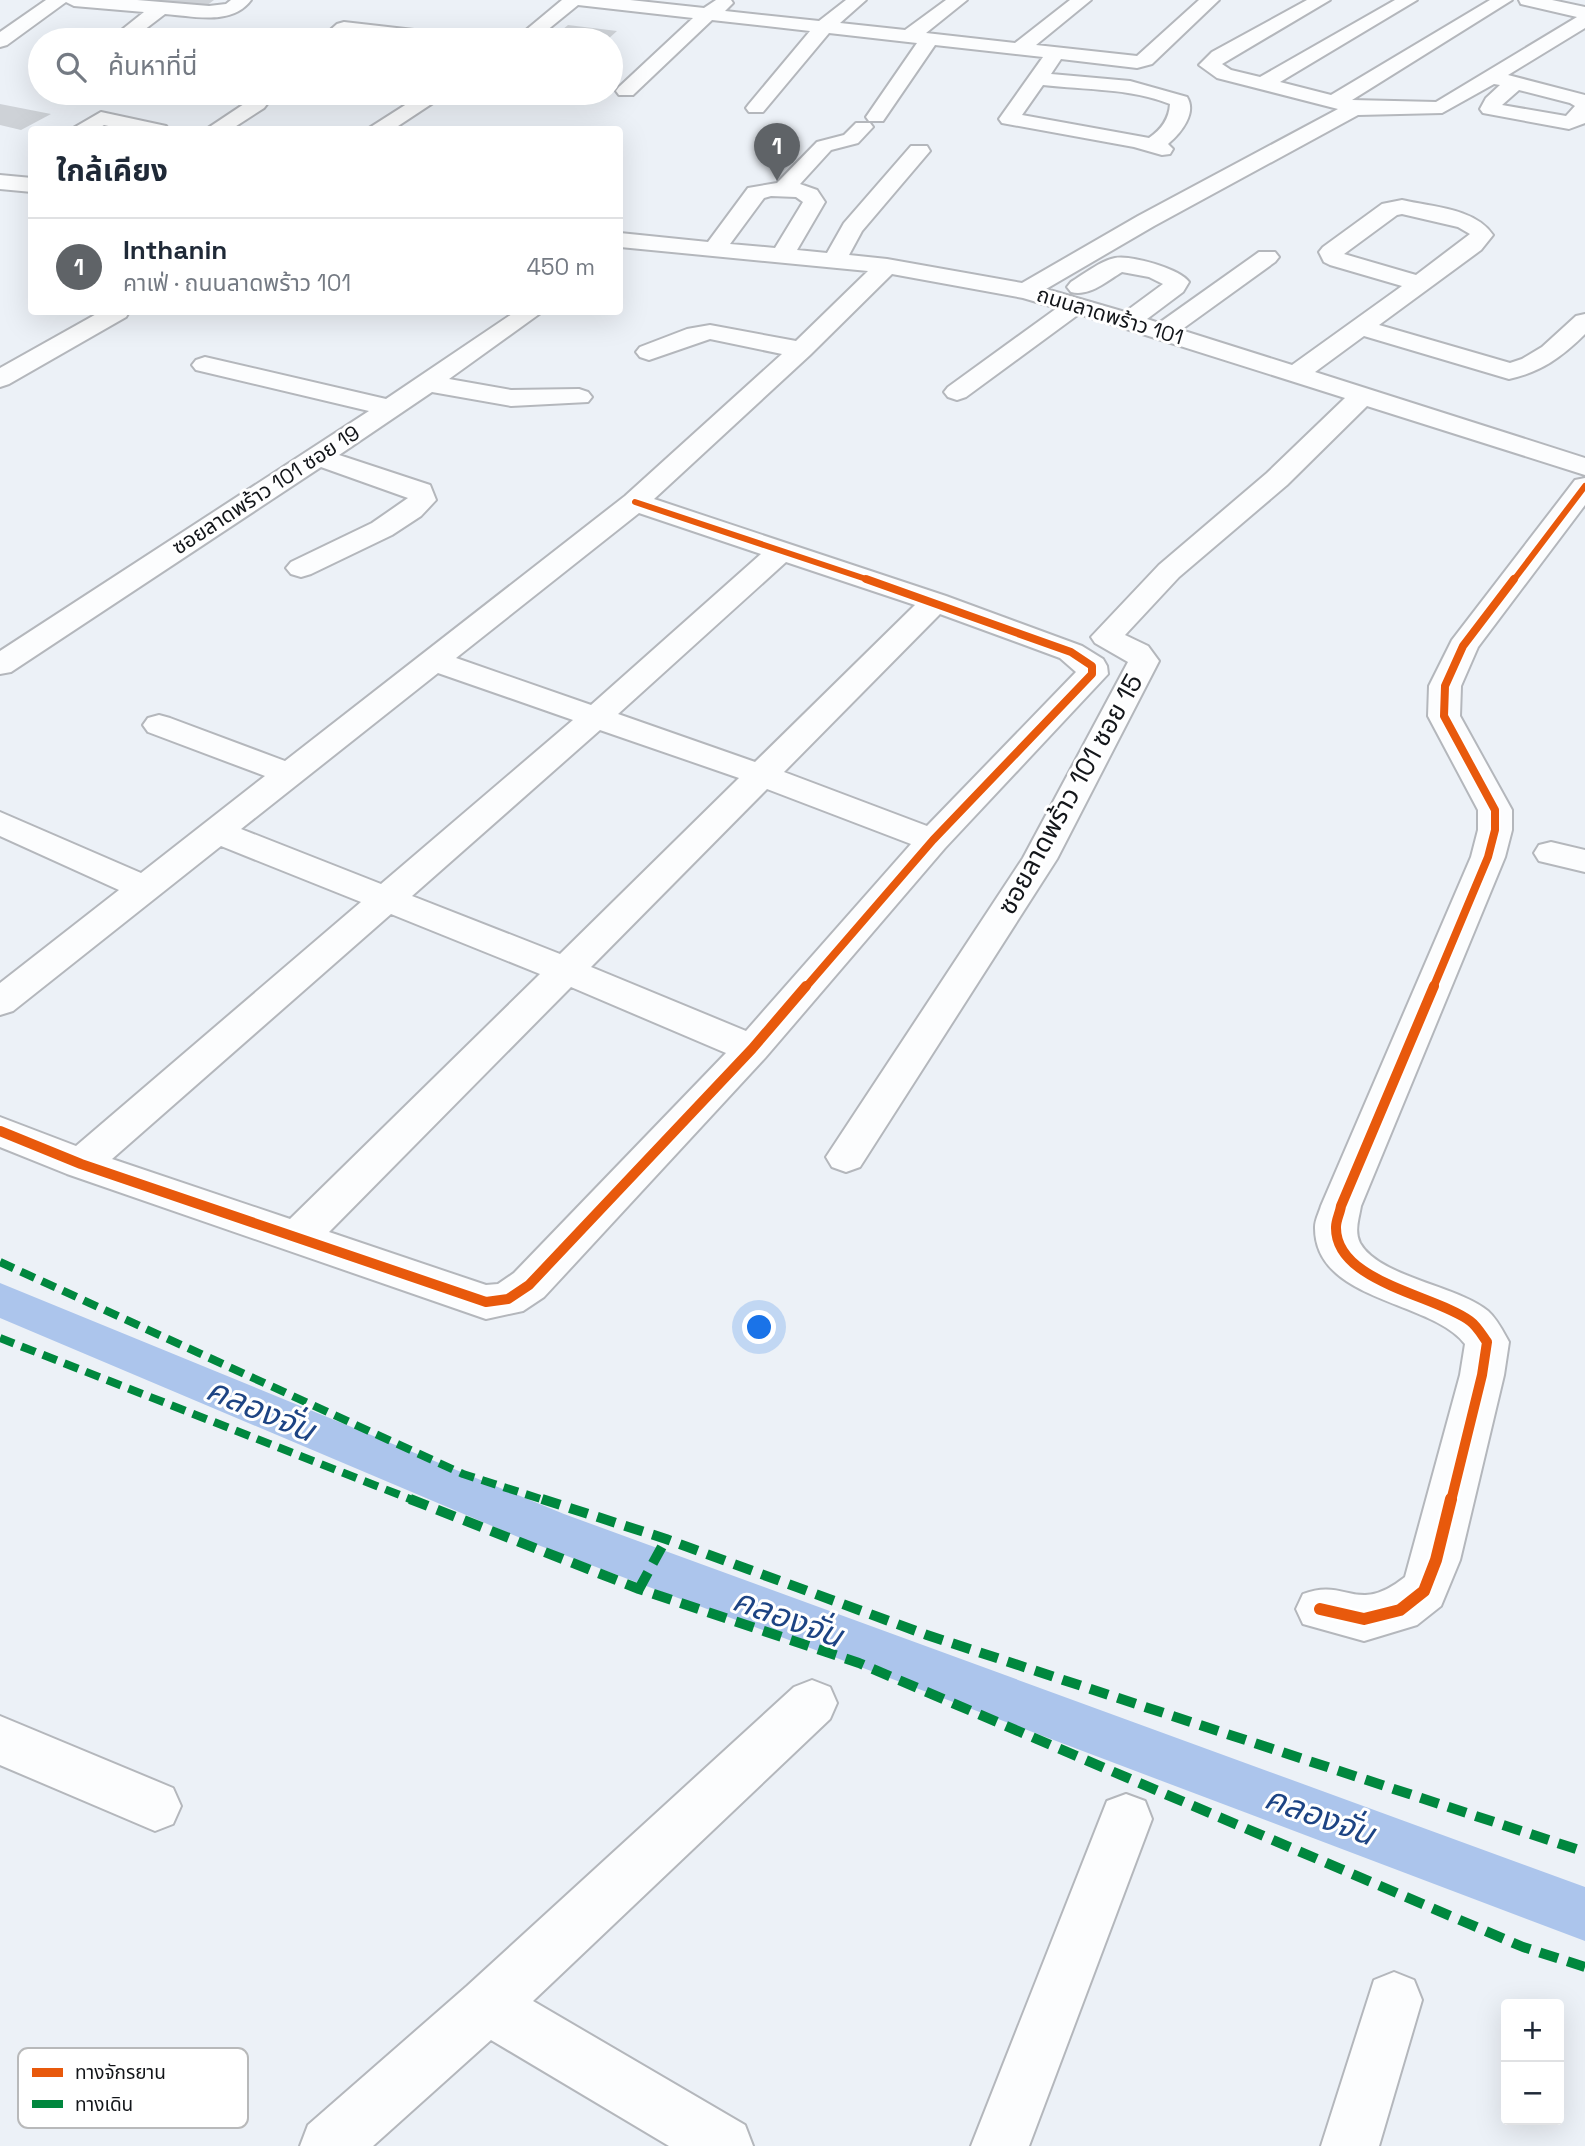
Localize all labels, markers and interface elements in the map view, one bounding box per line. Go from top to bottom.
search box [28,28,623,105]
icon: search [52,48,90,86]
text: ค้นหาที่นี่ [108,49,198,83]
pin: 1 [754,123,800,181]
text: ใกล้เคียง [56,151,168,190]
text: Inthanin [123,233,227,267]
text: 1 [74,252,84,282]
text: 450 m [526,252,595,282]
text: คาเฟ่ · ถนนลาดพร้าว 101 [123,268,351,298]
street label: ถนนลาดพร้าว 101 [1034,280,1187,351]
street label: ซอยลาดพร้าว 101 ซอย 19 [167,419,365,560]
street label: ซอยลาดพร้าว 101 ซอย 15 [990,668,1150,920]
your location [742,1310,776,1344]
water label: คลองจั่น [200,1368,323,1452]
water label: คลองจั่น [727,1579,850,1658]
water label: คลองจั่น [1259,1777,1382,1856]
map controls [1501,1999,1564,2125]
button: + [1501,1999,1564,2062]
legend [18,2048,248,2128]
text: ทางจักรยาน [75,2060,166,2085]
button: − [1501,2062,1564,2125]
text: ทางเดิน [75,2092,133,2117]

